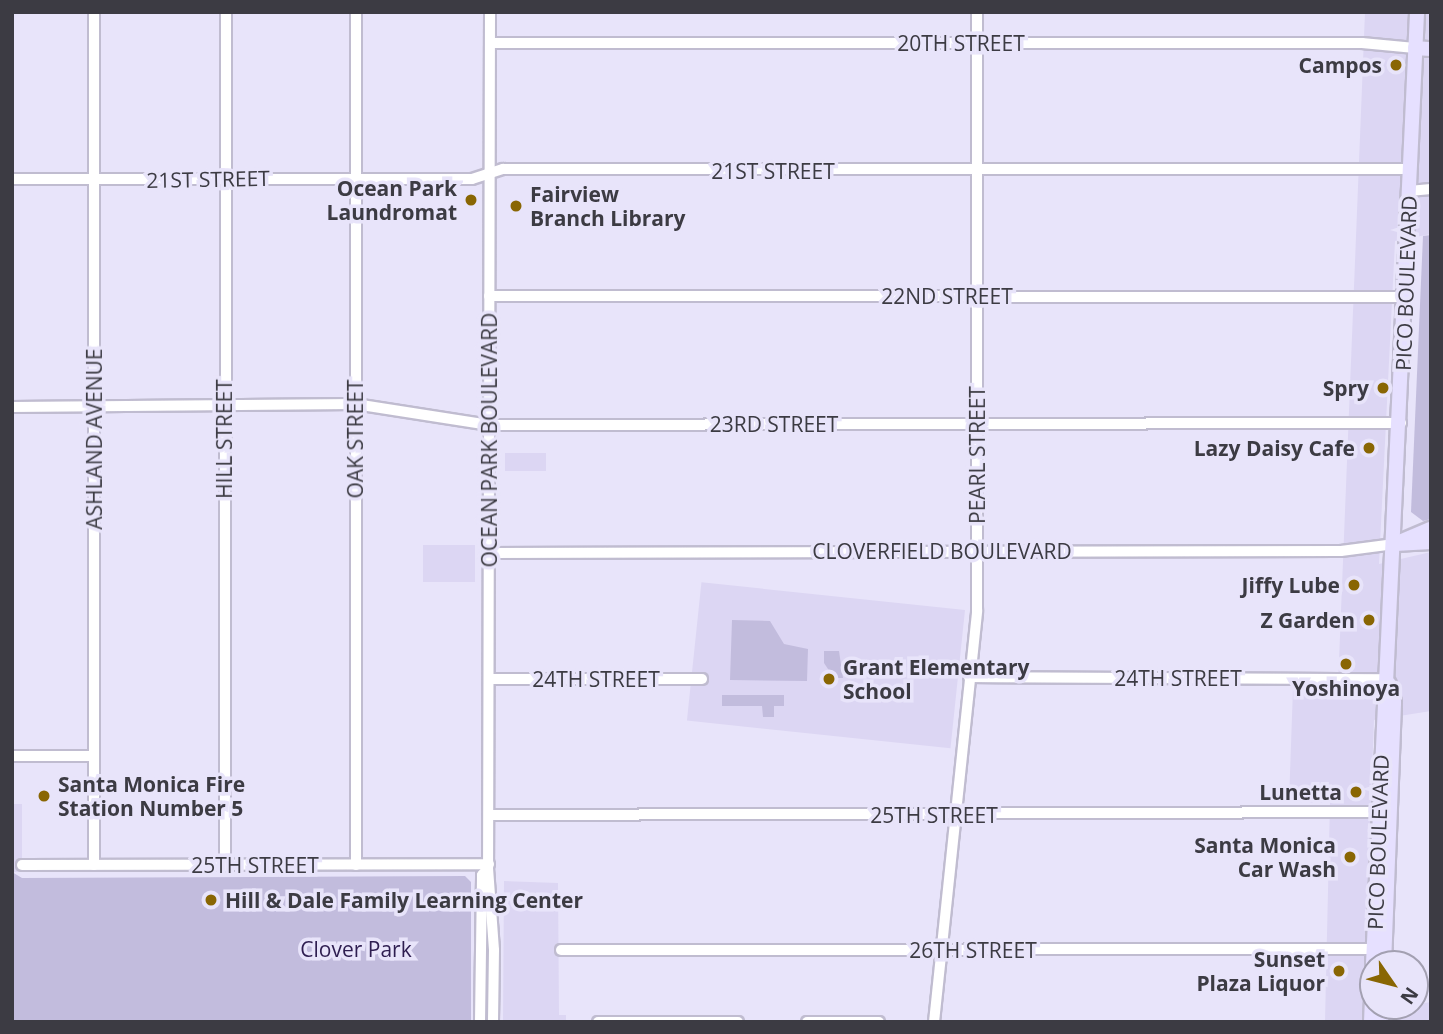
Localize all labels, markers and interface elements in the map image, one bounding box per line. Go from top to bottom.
street label: 20TH STREET [897,30,1025,56]
place label: Campos [1299,52,1382,78]
marker: Campos [1388,57,1404,73]
street label: 21ST STREET [711,158,835,184]
street label: 21ST STREET [146,165,270,193]
place label: Ocean Park Laundromat [327,175,457,225]
place label: Fairview Branch Library [530,181,685,231]
marker: Ocean Park Laundromat [463,192,479,208]
street label: PICO BOULEVARD [1390,195,1422,371]
marker: Fairview Branch Library [508,198,524,214]
street label: 22ND STREET [881,283,1013,309]
street label: OCEAN PARK BOULEVARD [476,313,502,567]
street label: ASHLAND AVENUE [81,348,107,530]
place label: Spry [1323,375,1369,401]
street label: HILL STREET [211,379,237,499]
street label: OAK STREET [342,380,368,498]
marker: Spry [1375,380,1391,396]
street label: PEARL STREET [964,386,990,524]
street label: 23RD STREET [710,411,838,437]
place label: Lazy Daisy Cafe [1194,435,1355,461]
marker: Lazy Daisy Cafe [1361,440,1377,456]
street label: CLOVERFIELD BOULEVARD [812,538,1072,564]
place label: Jiffy Lube [1242,572,1340,598]
marker: Jiffy Lube [1346,577,1362,593]
place label: Z Garden [1260,607,1355,633]
marker: Z Garden [1361,612,1377,628]
place label: Grant Elementary School [843,654,1029,704]
marker: Yoshinoya [1338,656,1354,672]
street label: 24TH STREET [1114,665,1242,691]
street label: 24TH STREET [532,666,660,692]
marker: Grant Elementary School [821,671,837,687]
place label: Yoshinoya [1292,675,1400,701]
street label: PICO BOULEVARD [1362,754,1394,930]
place label: Santa Monica Fire Station Number 5 [58,771,245,821]
place label: Lunetta [1259,779,1342,805]
marker: Lunetta [1348,784,1364,800]
marker: Santa Monica Fire Station Number 5 [36,788,52,804]
street label: 25TH STREET [870,802,998,828]
place label: Santa Monica Car Wash [1194,832,1336,882]
marker: Santa Monica Car Wash [1342,849,1358,865]
street label: 25TH STREET [191,852,319,878]
place label: Hill & Dale Family Learning Center [225,887,583,913]
marker: Hill & Dale Family Learning Center [203,892,219,908]
park label: Clover Park [300,936,412,962]
street label: 26TH STREET [909,937,1037,963]
place label: Sunset Plaza Liquor [1196,946,1325,996]
north arrow [1359,950,1429,1020]
marker: Sunset Plaza Liquor [1331,963,1347,979]
text: N [1394,982,1425,1010]

